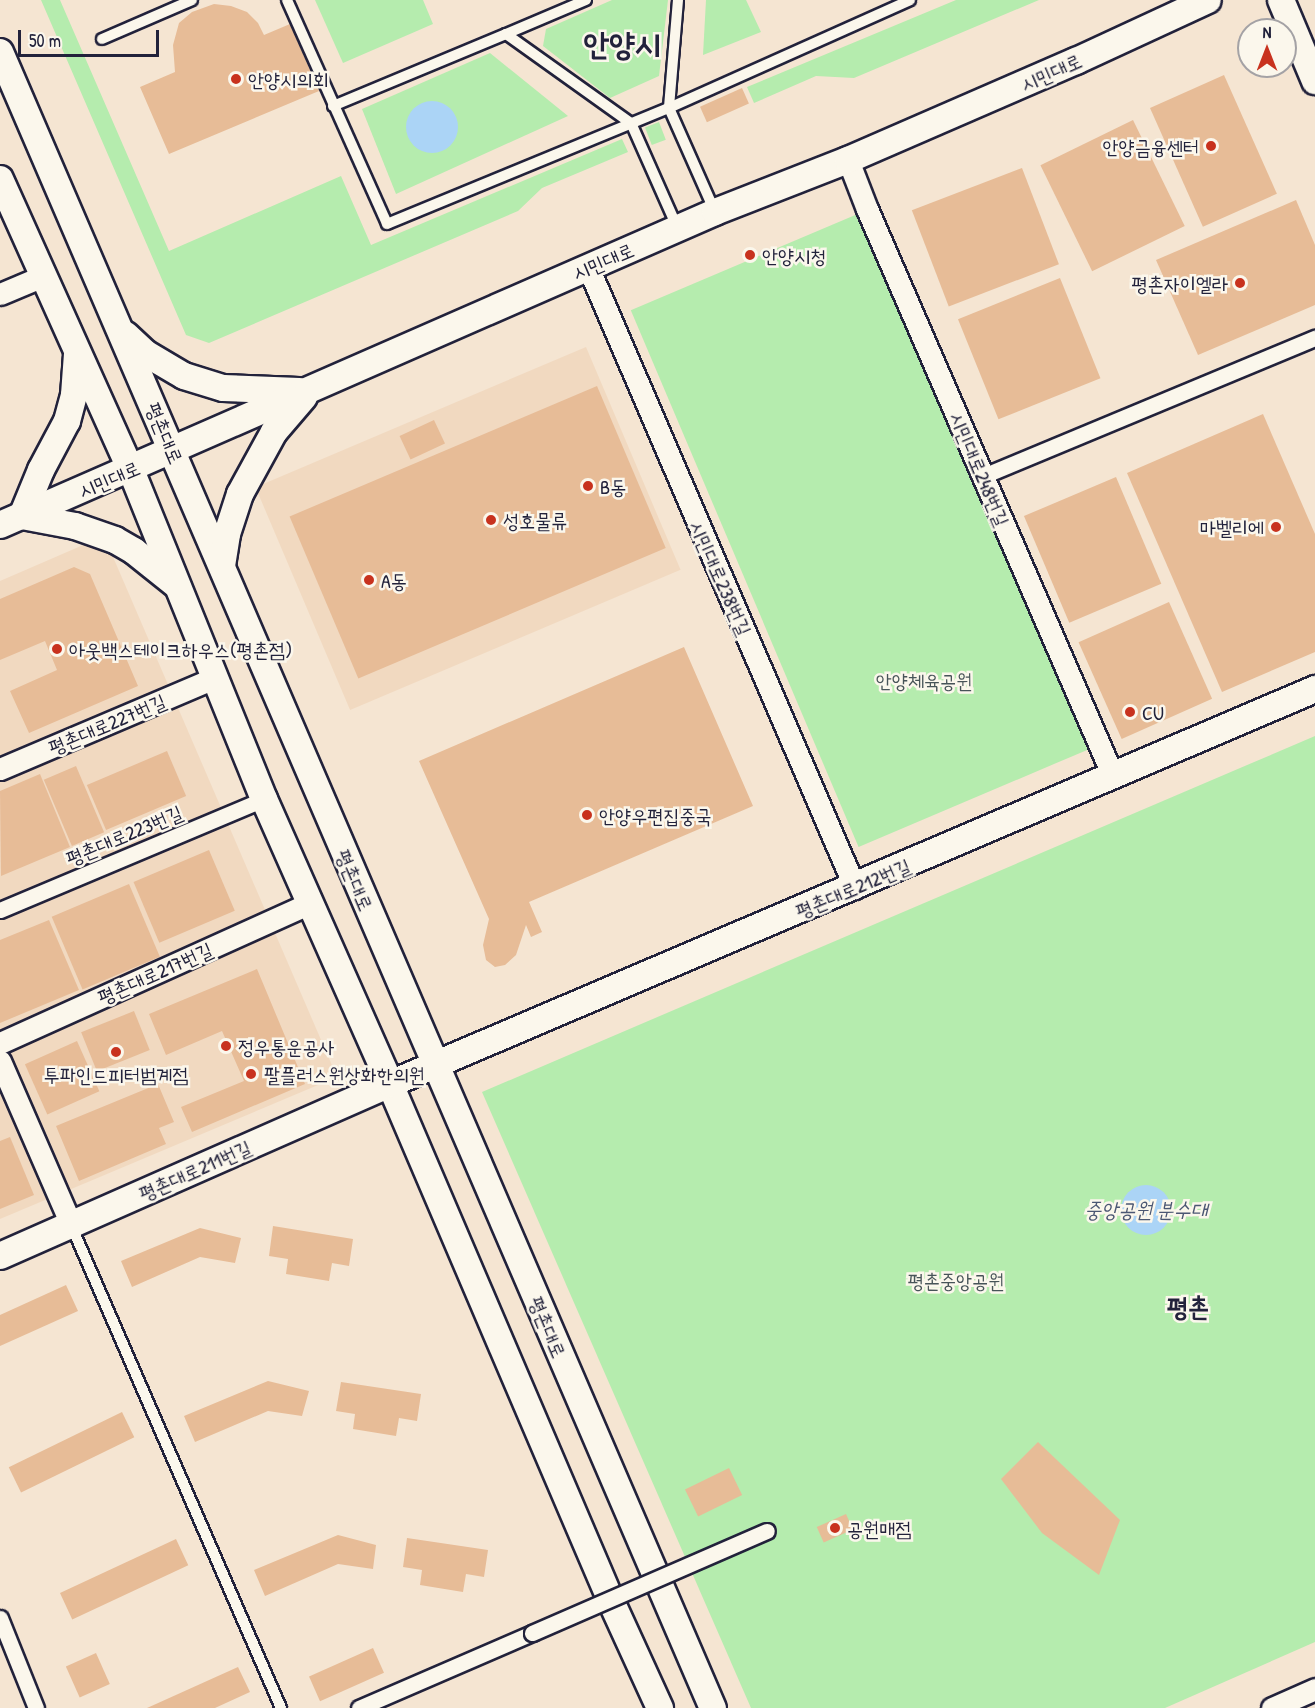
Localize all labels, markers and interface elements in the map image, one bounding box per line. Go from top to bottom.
scale bar [21,18,162,56]
north arrow [1237,18,1297,78]
text: N [1263,21,1271,43]
district label: 안양시 [583,25,661,63]
text: 50 m [29,28,61,53]
street label: 시민대로 [1017,48,1085,96]
place label: 안양시의회 [248,67,328,91]
marker: 안양시의회 [229,72,243,86]
place label: 안양금융센터 [1102,134,1199,158]
marker: 안양금융센터 [1204,139,1218,153]
street label: 시민대로 [569,237,637,285]
place label: 안양시청 [762,243,826,267]
marker: 안양시청 [743,248,757,262]
place label: 평촌자이엘라 [1131,271,1228,295]
marker: 평촌자이엘라 [1233,276,1247,290]
street label: 평촌대로 [141,399,189,467]
street label: 시민대로248번길 [945,408,1015,530]
street label: 시민대로 [75,455,143,503]
place label: B동 [600,474,626,498]
marker: B동 [581,479,595,493]
place label: 성호물류 [503,508,567,532]
marker: 성호물류 [484,513,498,527]
place label: 마벨리에 [1200,515,1264,539]
street label: 시민대로238번길 [685,517,757,639]
marker: 마벨리에 [1269,520,1283,534]
place label: A동 [381,568,407,592]
marker: A동 [362,573,376,587]
place label: 아웃백스테이크하우스(평촌점) [69,637,292,661]
marker: 아웃백스테이크하우스(평촌점) [50,642,64,656]
park label: 안양체육공원 [876,668,972,692]
street label: 평촌대로227번길 [45,688,169,760]
place label: CU [1142,700,1164,724]
marker: CU [1123,705,1137,719]
street label: 평촌대로223번길 [62,800,186,870]
place label: 안양우편집중국 [599,803,712,827]
marker: 안양우편집중국 [580,808,594,822]
street label: 평촌대로 [331,846,379,914]
street label: 평촌대로212번길 [792,853,914,923]
street label: 평촌대로217번길 [94,937,216,1009]
place label: 정우통운공사 [238,1034,335,1058]
marker: 정우통운공사 [219,1039,233,1053]
marker: 투파인드피터범계점 [109,1045,123,1059]
place label: 투파인드피터범계점 [44,1062,188,1086]
place label: 팔플러스원상화한의원 [264,1062,425,1086]
marker: 팔플러스원상화한의원 [242,1065,260,1083]
street label: 평촌대로211번길 [135,1135,255,1205]
water label: 중앙공원 분수대 [1084,1197,1208,1223]
park label: 평촌중앙공원 [908,1268,1004,1292]
district label: 평촌 [1167,1291,1209,1323]
street label: 평촌대로 [524,1293,572,1361]
place label: 공원매점 [847,1516,911,1540]
marker: 공원매점 [828,1521,842,1535]

